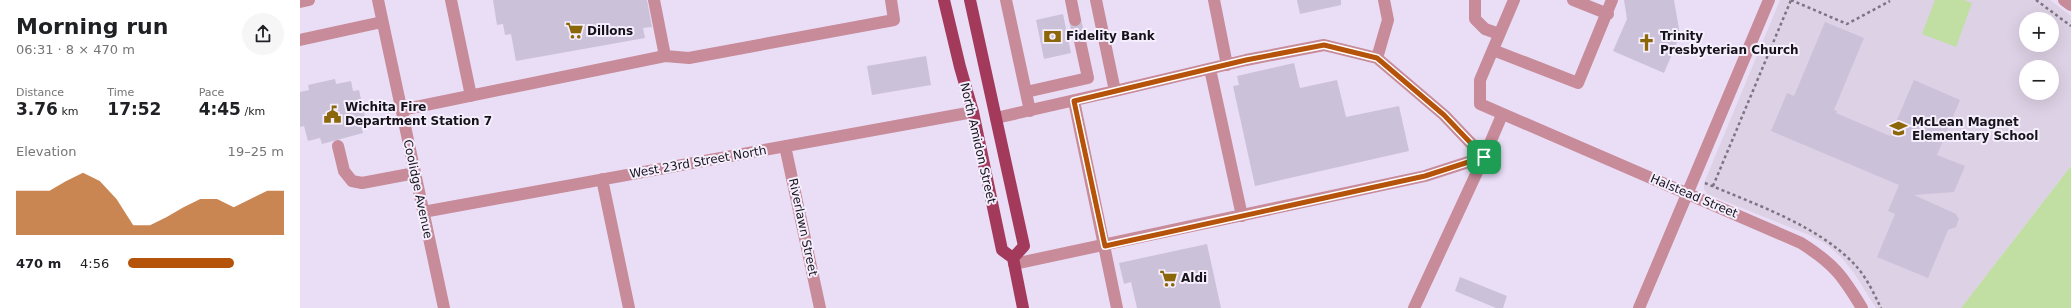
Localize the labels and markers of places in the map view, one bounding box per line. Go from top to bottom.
supermarket icon: Dillons [564,21,584,41]
place label: Dillons [587,24,633,38]
bank icon: Fidelity Bank [1043,26,1063,46]
place label: Fidelity Bank [1066,29,1156,43]
place label: Trinity Presbyterian Church [1660,29,1799,57]
church icon: Trinity Presbyterian Church [1637,33,1657,53]
place label: Wichita Fire Department Station 7 [345,100,492,128]
public building icon: Wichita Fire Department Station 7 [322,104,342,124]
place label: McLean Magnet Elementary School [1912,115,2038,143]
school or university icon: McLean Magnet Elementary School [1889,119,1909,139]
pin [1467,140,1501,174]
supermarket icon: Aldi [1158,268,1178,288]
place label: Aldi [1181,271,1207,285]

